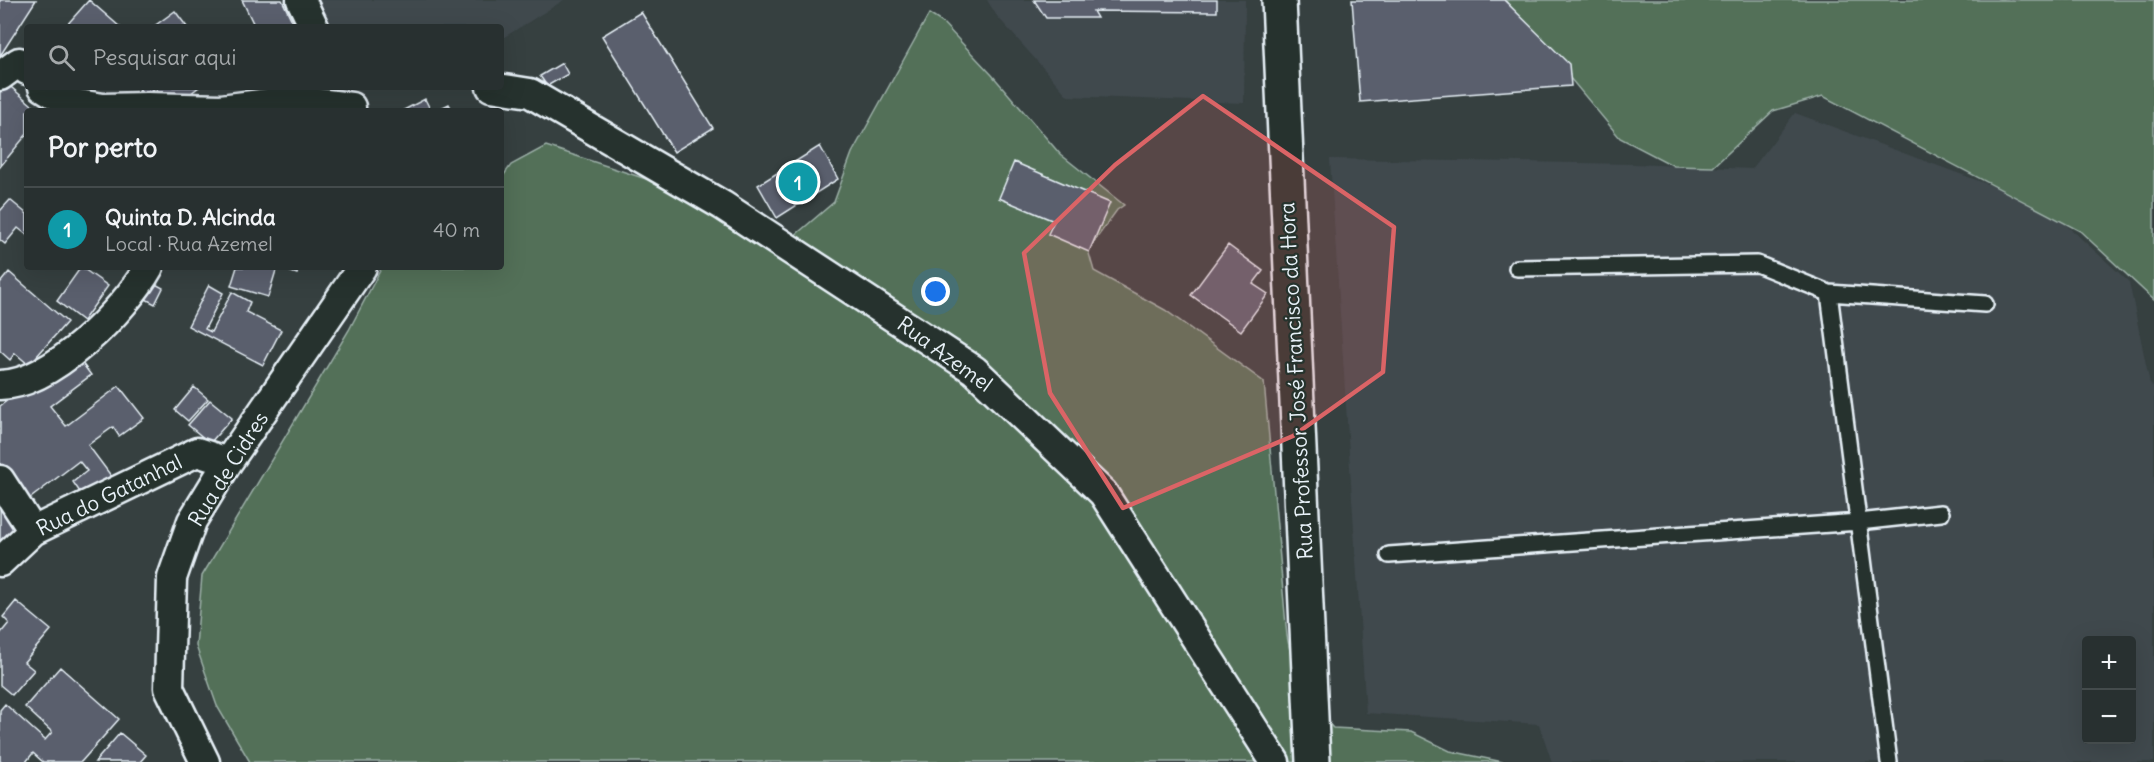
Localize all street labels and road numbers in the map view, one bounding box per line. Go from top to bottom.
street label: Rua Professor José Francisco da Hora [1273,202,1319,560]
street label: Rua Azemel [892,310,998,398]
street label: Rua de Cidres [182,406,274,532]
street label: Rua do Gatanhal [32,448,186,542]

